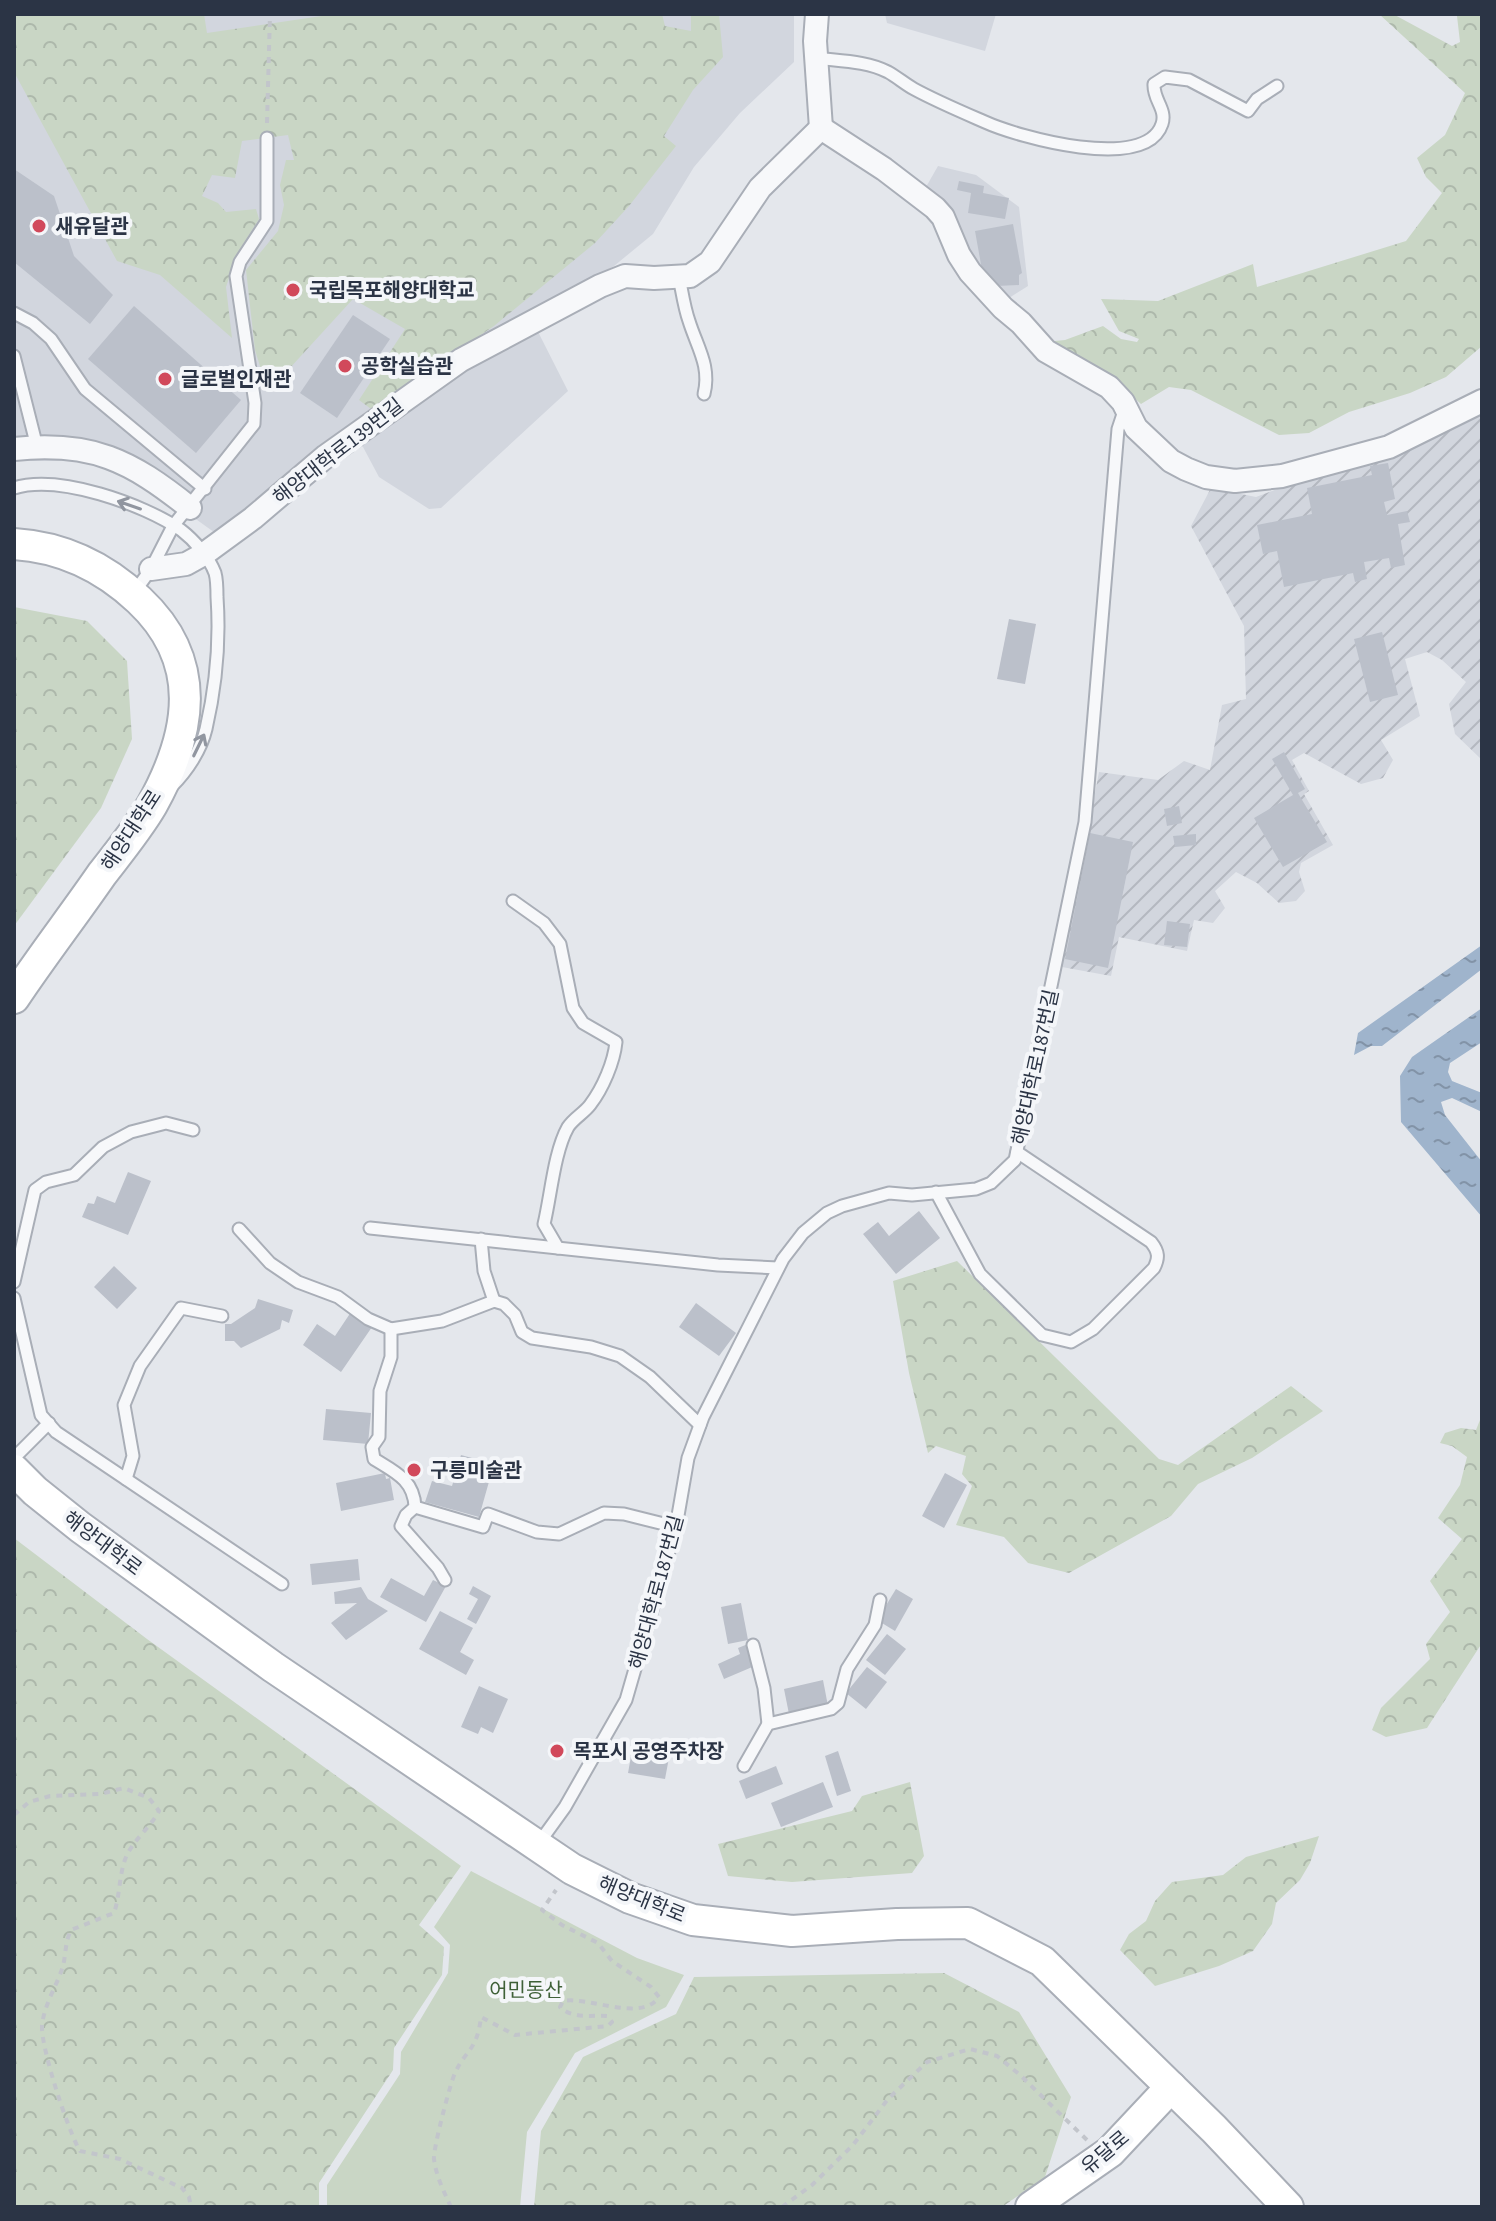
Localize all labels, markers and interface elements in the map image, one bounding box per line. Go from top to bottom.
place label: 새유달관 [55,213,129,241]
marker: 새유달관 [30,217,48,235]
place label: 국립목포해양대학교 [309,277,475,305]
marker: 국립목포해양대학교 [284,281,302,299]
place label: 공학실습관 [361,353,454,381]
marker: 공학실습관 [336,357,354,375]
place label: 글로벌인재관 [181,366,292,394]
marker: 글로벌인재관 [156,370,174,388]
street label: 해양대학로139번길 [267,392,410,512]
one-way arrow [117,497,142,512]
one-way arrow [192,734,207,758]
street label: 해양대학로 [95,784,169,877]
street label: 해양대학로187번길 [1006,987,1066,1148]
place label: 구릉미술관 [430,1457,523,1485]
marker: 구릉미술관 [405,1461,423,1479]
street label: 해양대학로 [57,1505,148,1583]
street label: 해양대학로187번길 [623,1512,691,1672]
place label: 목포시 공영주차장 [573,1738,724,1766]
marker: 목포시 공영주차장 [548,1742,566,1760]
street label: 해양대학로 [594,1870,690,1930]
park label: 어민동산 [489,1977,563,2005]
street label: 유달로 [1075,2124,1136,2181]

